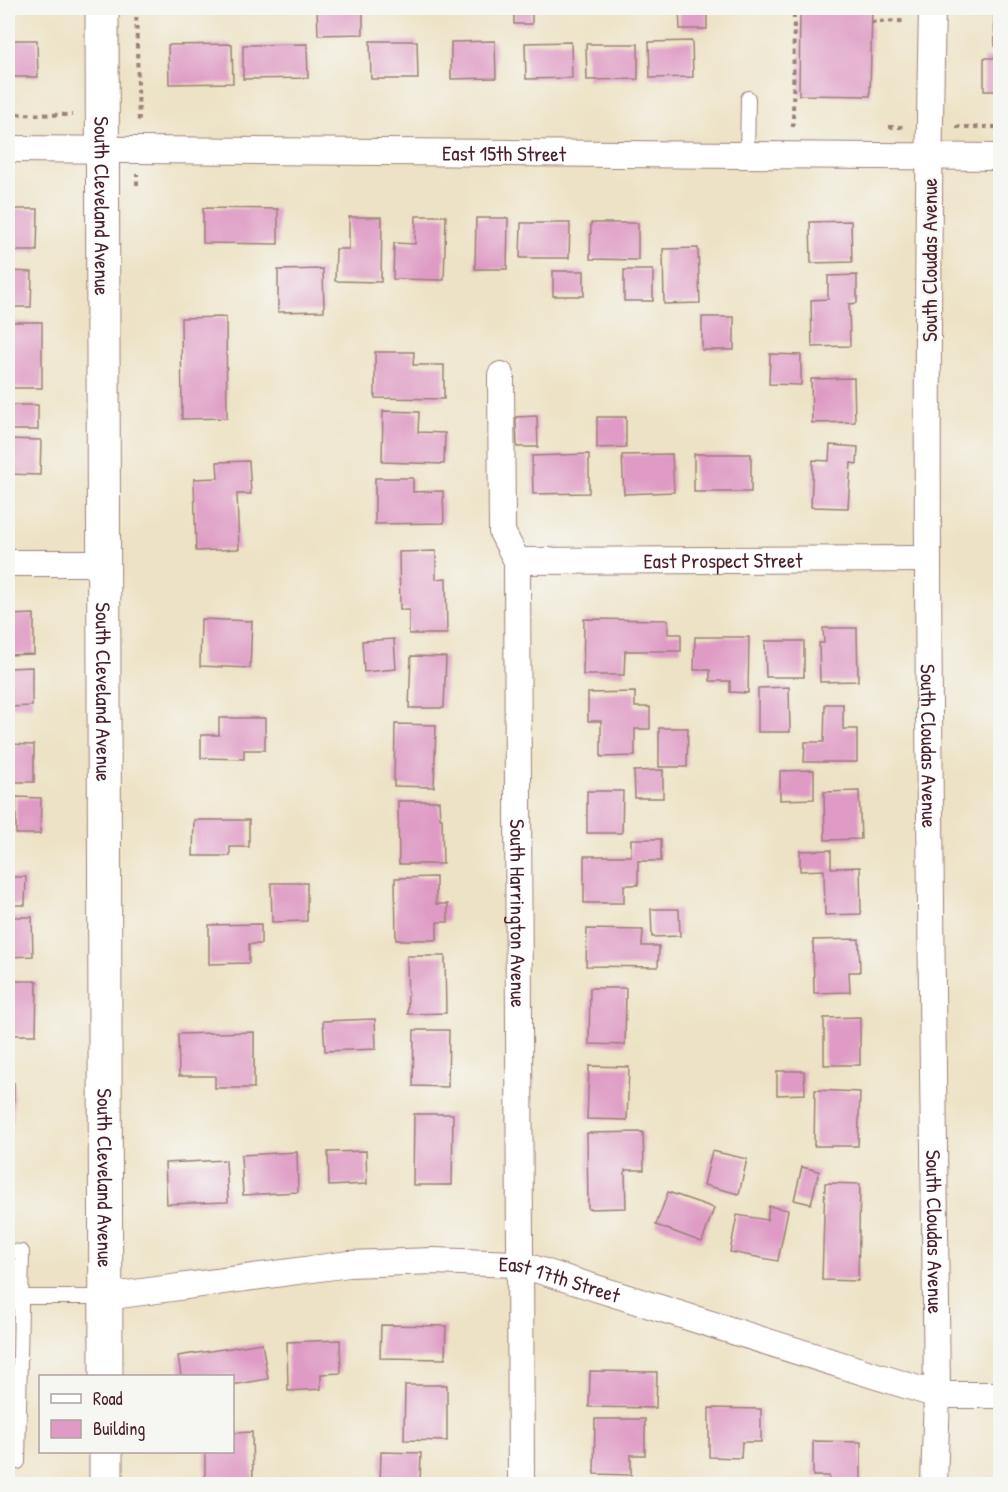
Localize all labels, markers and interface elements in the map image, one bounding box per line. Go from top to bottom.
street label: South Cleveland Avenue [88,116,117,296]
street label: East 15th Street [442,138,567,168]
street label: South Cloudas Avenue [915,178,944,342]
street label: East Prospect Street [643,545,803,575]
street label: South Cleveland Avenue [89,602,119,782]
street label: South Cloudas Avenue [914,664,945,828]
street label: South Harrington Avenue [504,819,533,1008]
street label: South Cleveland Avenue [91,1088,120,1268]
street label: South Cloudas Avenue [920,1150,951,1314]
street label: East 17th Street [498,1249,625,1310]
legend [39,1375,234,1453]
text: Road [93,1386,123,1411]
text: Building [93,1416,145,1441]

